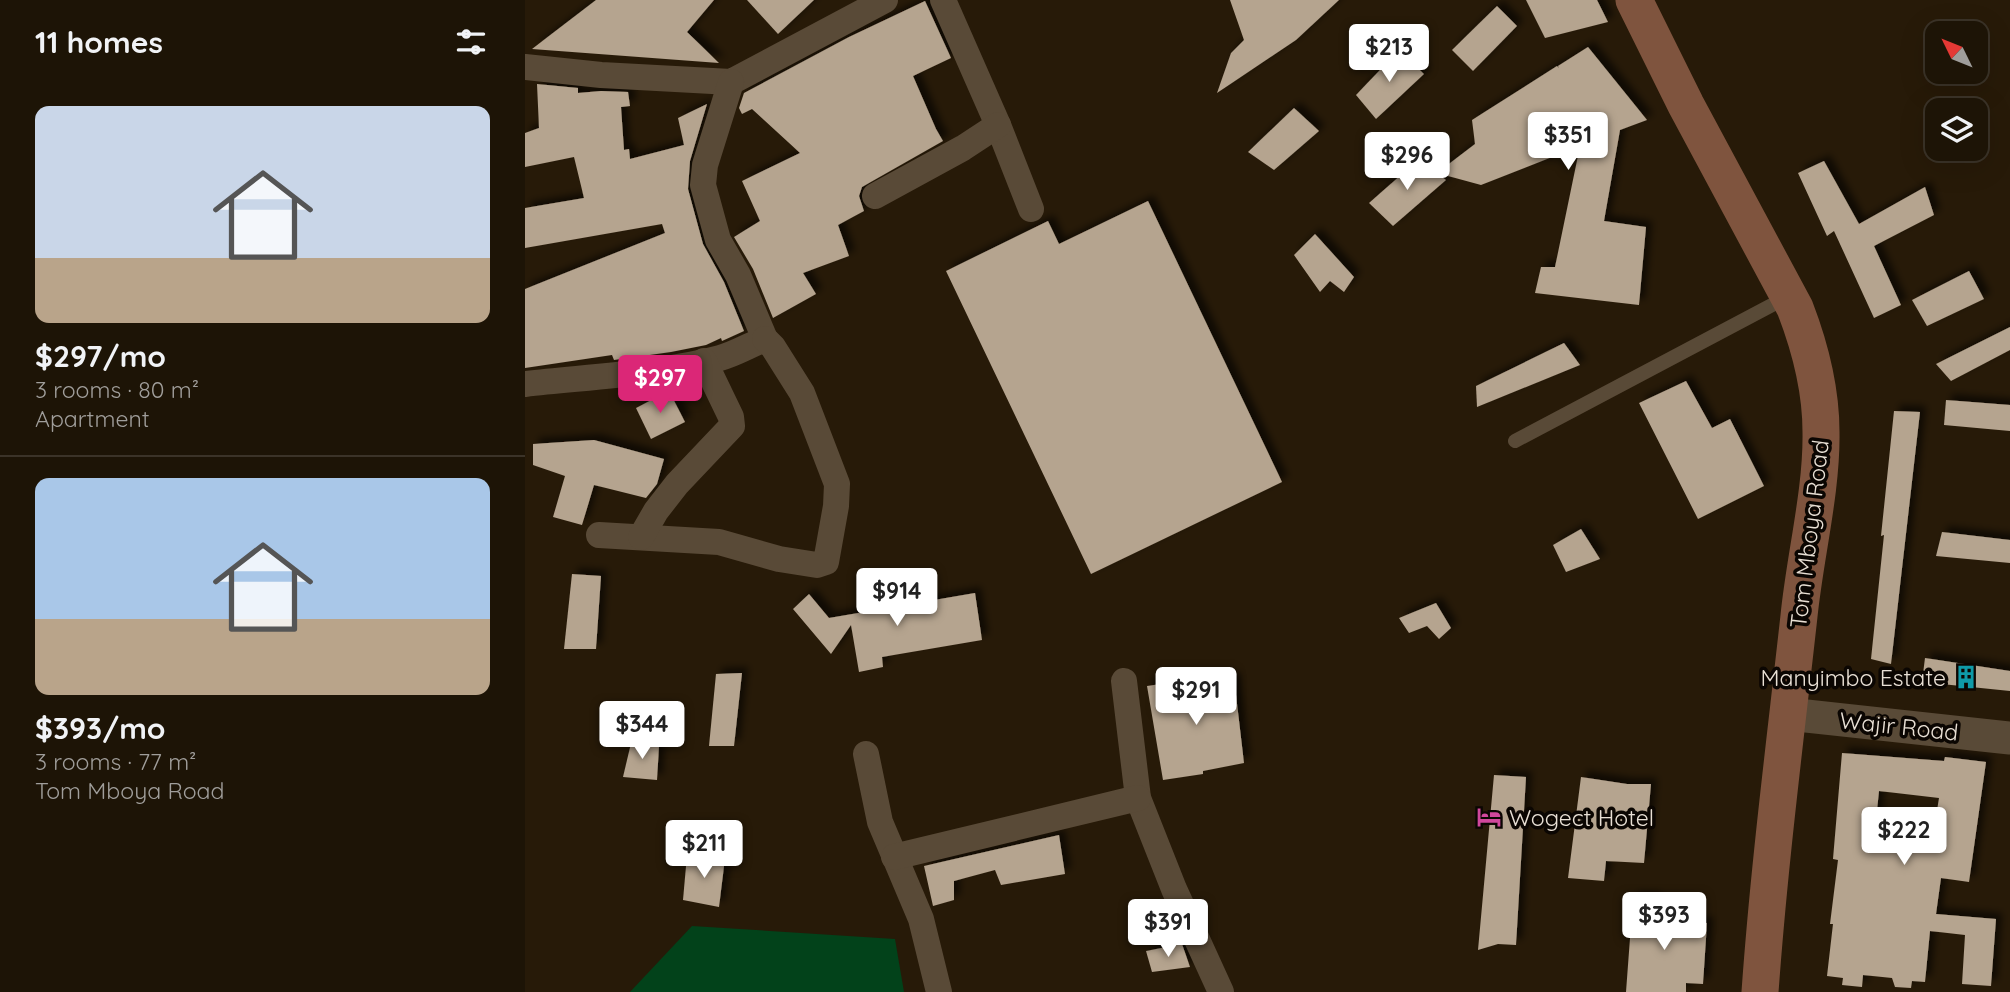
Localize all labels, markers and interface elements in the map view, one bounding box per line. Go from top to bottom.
north arrow [1925,21,1988,84]
map controls [1925,21,1988,161]
text: 11 homes [35,23,163,61]
icon: filters [452,23,490,61]
pin: $213 [1348,24,1430,84]
text: $213 [1365,32,1413,61]
button: layers [1925,98,1988,161]
pin: $351 [1527,113,1609,172]
text: $351 [1544,120,1592,149]
pin: $296 [1366,132,1448,192]
text: $296 [1381,140,1433,169]
icon: home [200,152,326,278]
text: $297/mo [35,337,166,375]
pin: $297 [619,356,701,415]
text: $297 [634,363,686,392]
text: 3 rooms · 80 m² [35,375,199,404]
text: Apartment [35,404,149,433]
street label: Tom Mboya Road [1783,438,1835,630]
icon: home [200,524,326,650]
pin: $914 [856,568,938,628]
text: $914 [872,576,922,605]
place label: Manyimbo Estate [1761,663,1946,692]
building icon: Manyimbo Estate [1952,663,1980,691]
pin: $291 [1155,668,1237,727]
text: $291 [1172,675,1220,704]
pin: $344 [601,702,683,761]
street label: Wajir Road [1838,705,1960,747]
text: $393/mo [35,709,166,747]
text: $344 [615,709,669,738]
text: 3 rooms · 77 m² [35,747,196,776]
text: Tom Mboya Road [35,776,224,805]
hotel icon: Wogect Hotel [1475,803,1503,831]
place label: Wogect Hotel [1509,803,1654,832]
pin: $222 [1863,808,1945,867]
text: $222 [1878,815,1931,844]
pin: $211 [663,820,745,880]
text: $211 [682,828,726,857]
pin: $393 [1623,892,1705,952]
pin: $391 [1127,900,1209,959]
text: $393 [1638,900,1690,929]
text: $391 [1144,907,1192,936]

